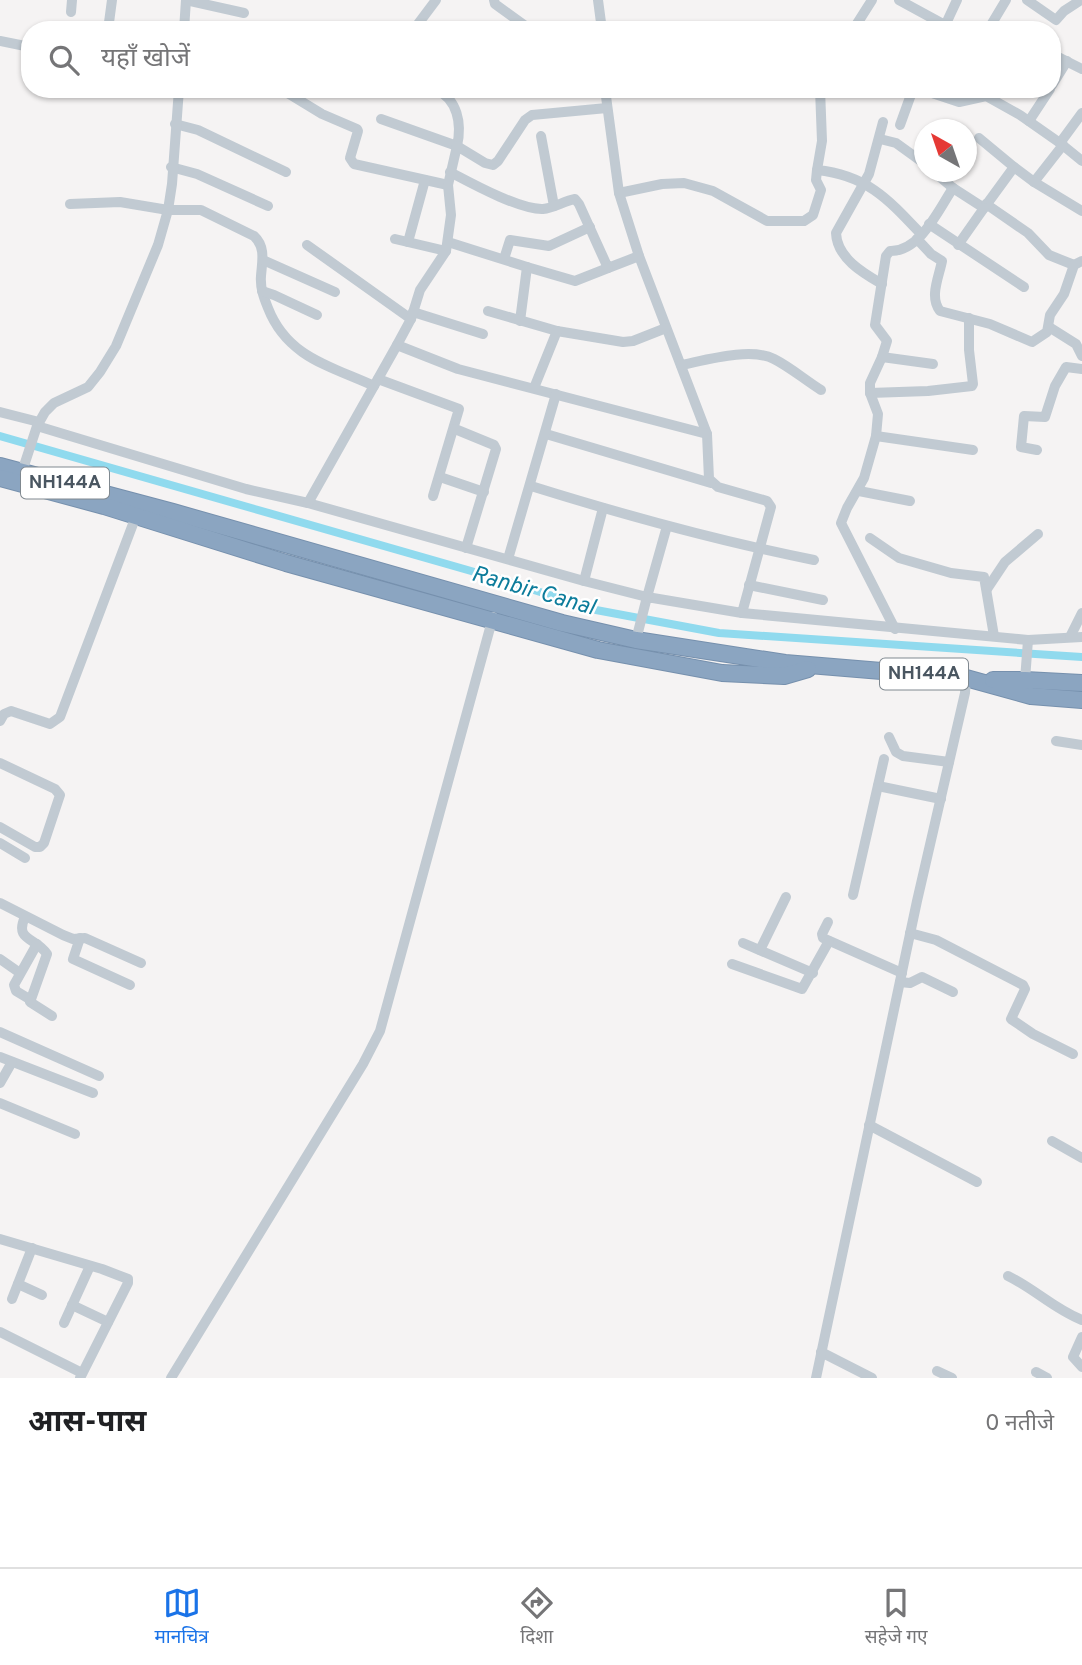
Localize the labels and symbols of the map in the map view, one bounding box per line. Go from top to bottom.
north arrow [914,119,977,182]
road number: NH144A [21,468,109,498]
water label: Ranbir Canal [468,561,599,624]
road number: NH144A [880,659,968,690]

